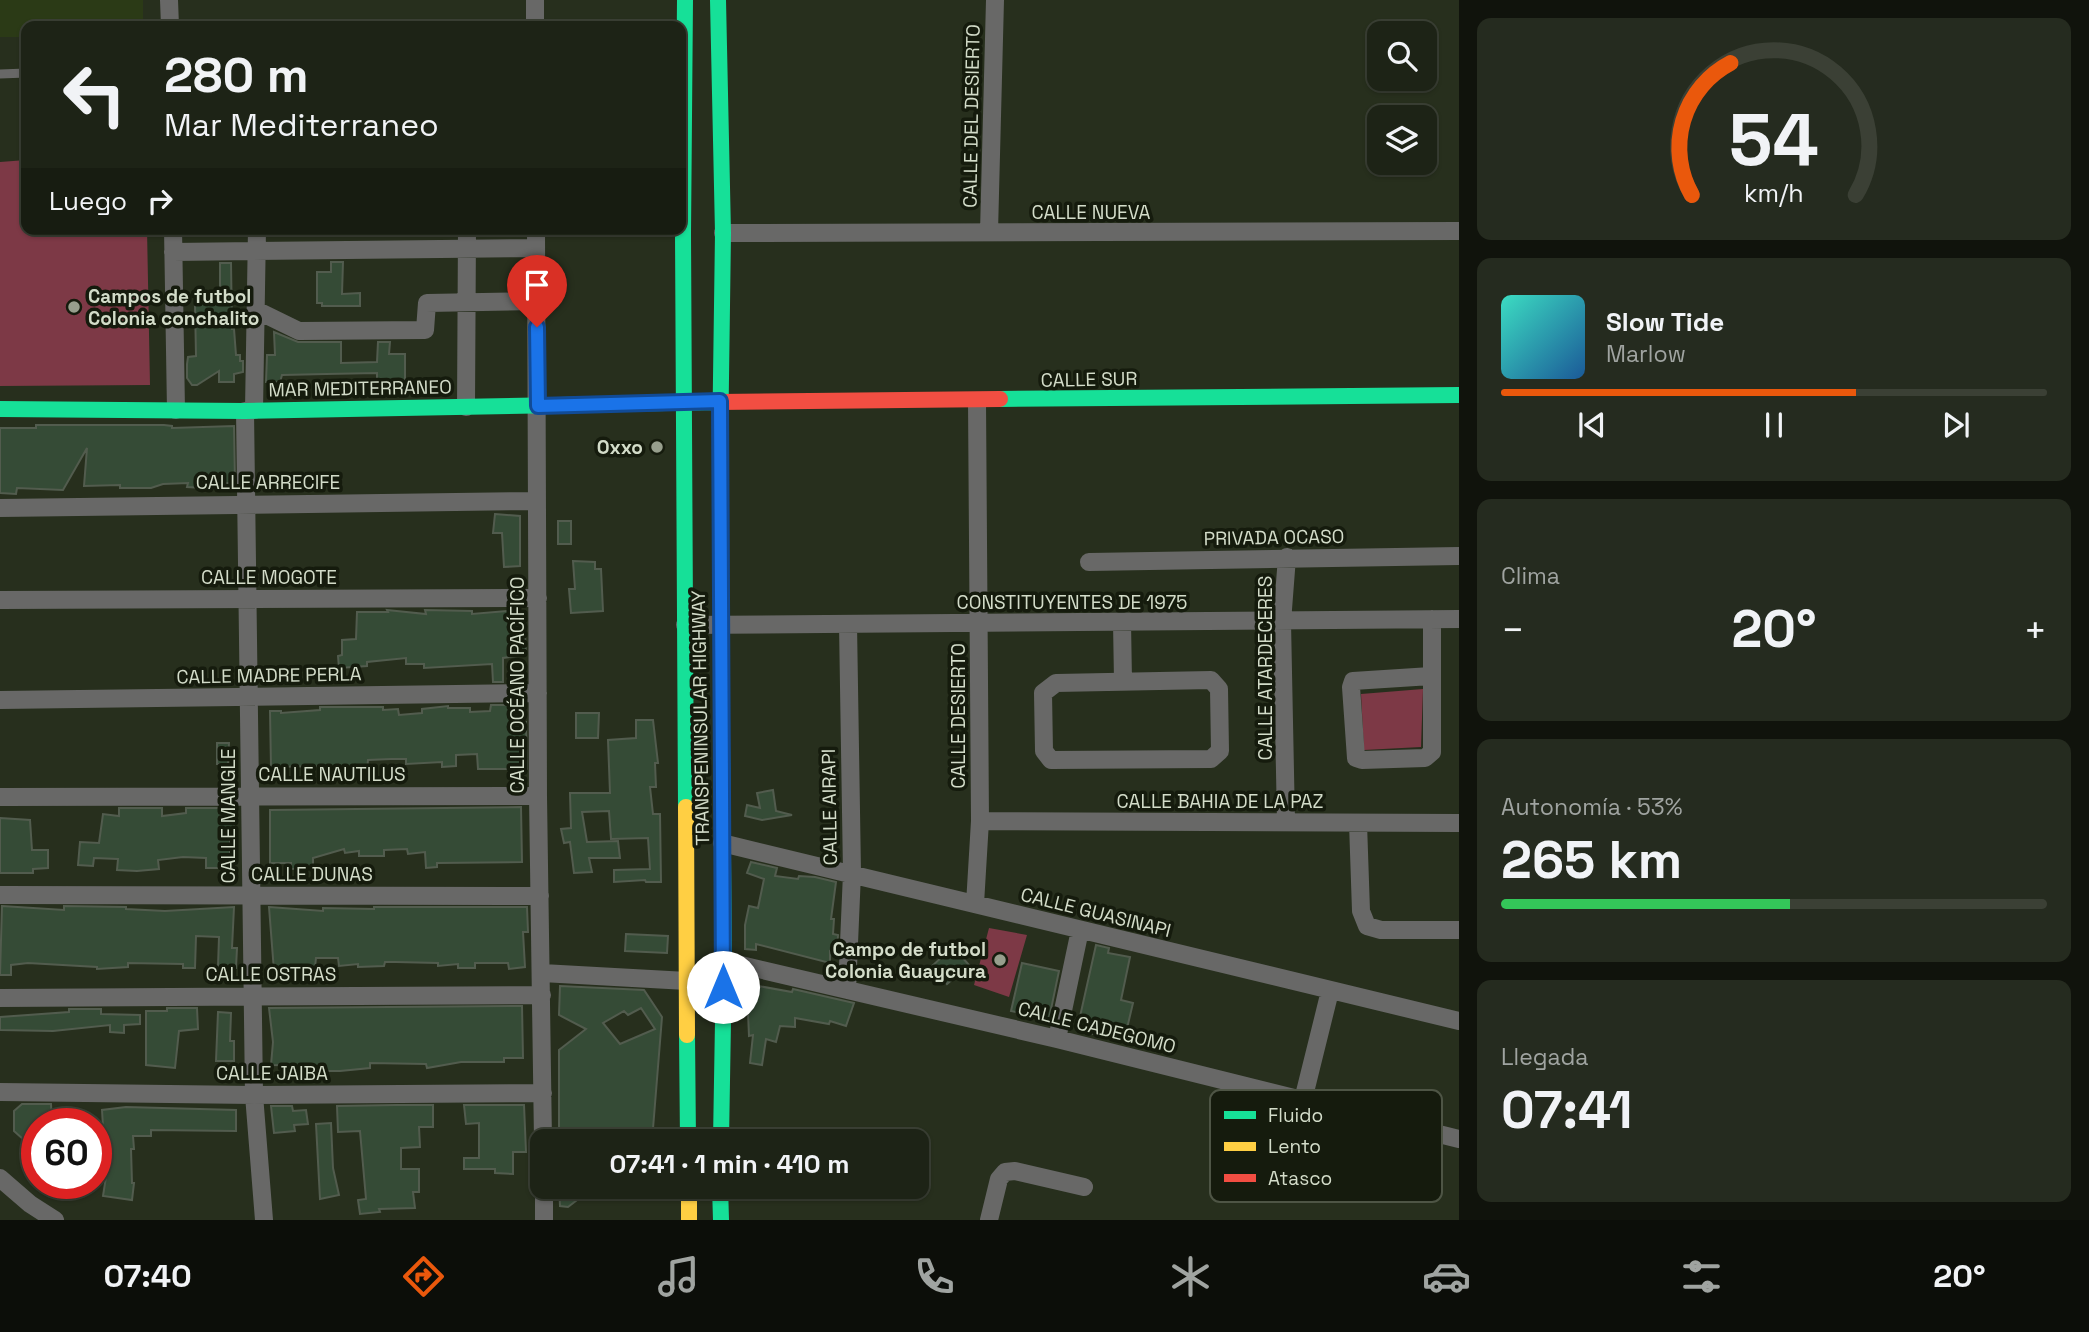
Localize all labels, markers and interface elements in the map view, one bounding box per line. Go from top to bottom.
map controls [1367,21,1437,175]
button: search [1367,21,1437,91]
street label: CALLE DEL DESIERTO [957,24,986,208]
text: 280 m [164,44,309,106]
icon: left [49,49,140,140]
text: 54 [1729,94,1819,187]
text: Mar Mediterraneo [164,105,439,145]
button: layers [1367,105,1437,175]
text: km/h [1744,177,1804,209]
icon: right [141,182,179,220]
text: Luego [49,184,127,218]
street label: CALLE NUEVA [1031,200,1151,225]
pin [507,255,567,327]
icon: arrive [518,266,556,304]
place label: Campos de futbol Colonia conchalito [88,284,259,331]
marker: Campos de futbol Colonia conchalito [66,299,82,315]
text: Slow Tide [1606,305,1724,339]
text: Marlow [1606,339,1686,369]
street label: CALLE SUR [1040,366,1138,393]
street label: MAR MEDITERRANEO [268,374,452,403]
icon: previous [1573,406,1611,444]
icon: pause [1755,406,1793,444]
icon: next [1937,406,1975,444]
place label: Oxxo [597,435,643,460]
marker: Oxxo [649,439,665,455]
street label: CALLE ARRECIFE [196,470,340,495]
street label: PRIVADA OCASO [1203,524,1345,551]
text: Clima [1501,561,1560,591]
street label: CALLE MOGOTE [201,565,337,590]
street label: CALLE ATARDECERES [1253,576,1278,760]
street label: CALLE OCÉANO PACÍFICO [505,577,530,793]
street label: TRANSPENINSULAR HIGHWAY [686,590,715,846]
street label: CONSTITUYENTES DE 1975 [956,590,1188,615]
text: 20° [1731,596,1817,662]
text: − [1501,606,1525,654]
text: + [2023,606,2047,654]
street label: CALLE DESIERTO [946,643,971,789]
street label: CALLE MADRE PERLA [176,661,362,690]
street label: CALLE MANGLE [216,748,241,884]
street label: CALLE AIRAPI [816,748,843,866]
street label: CALLE NAUTILUS [258,762,406,787]
street label: CALLE BAHIA DE LA PAZ [1117,789,1324,814]
text: Autonomía · 53% [1501,792,1682,822]
text: 265 km [1501,827,1682,893]
street label: CALLE DUNAS [251,862,373,887]
street label: CALLE GUASINAPI [1018,882,1174,943]
place label: Campo de futbol Colonia Guaycura [825,937,986,984]
position arrow [686,950,760,1024]
marker: Campo de futbol Colonia Guaycura [992,952,1008,968]
street label: CALLE OSTRAS [206,962,336,987]
street label: CALLE CADEGOMO [1015,996,1179,1059]
text: Llegada [1501,1042,1589,1072]
street label: CALLE JAIBA [216,1061,328,1086]
text: 07:41 [1501,1077,1633,1143]
legend [1210,1090,1442,1202]
text: Fluido [1268,1103,1323,1128]
speed limit sign: 60 [21,1108,112,1199]
text: Lento [1268,1134,1321,1159]
text: 07:41 · 1 min · 410 m [610,1147,849,1181]
text: Atasco [1268,1166,1332,1191]
icon: directions [399,1252,448,1301]
icon: music [654,1252,703,1301]
icon: phone [910,1252,959,1301]
icon: climate [1166,1252,1215,1301]
icon: car [1422,1252,1471,1301]
icon: filters [1677,1252,1726,1301]
text: 07:40 [103,1256,192,1296]
text: 20° [1933,1256,1986,1296]

